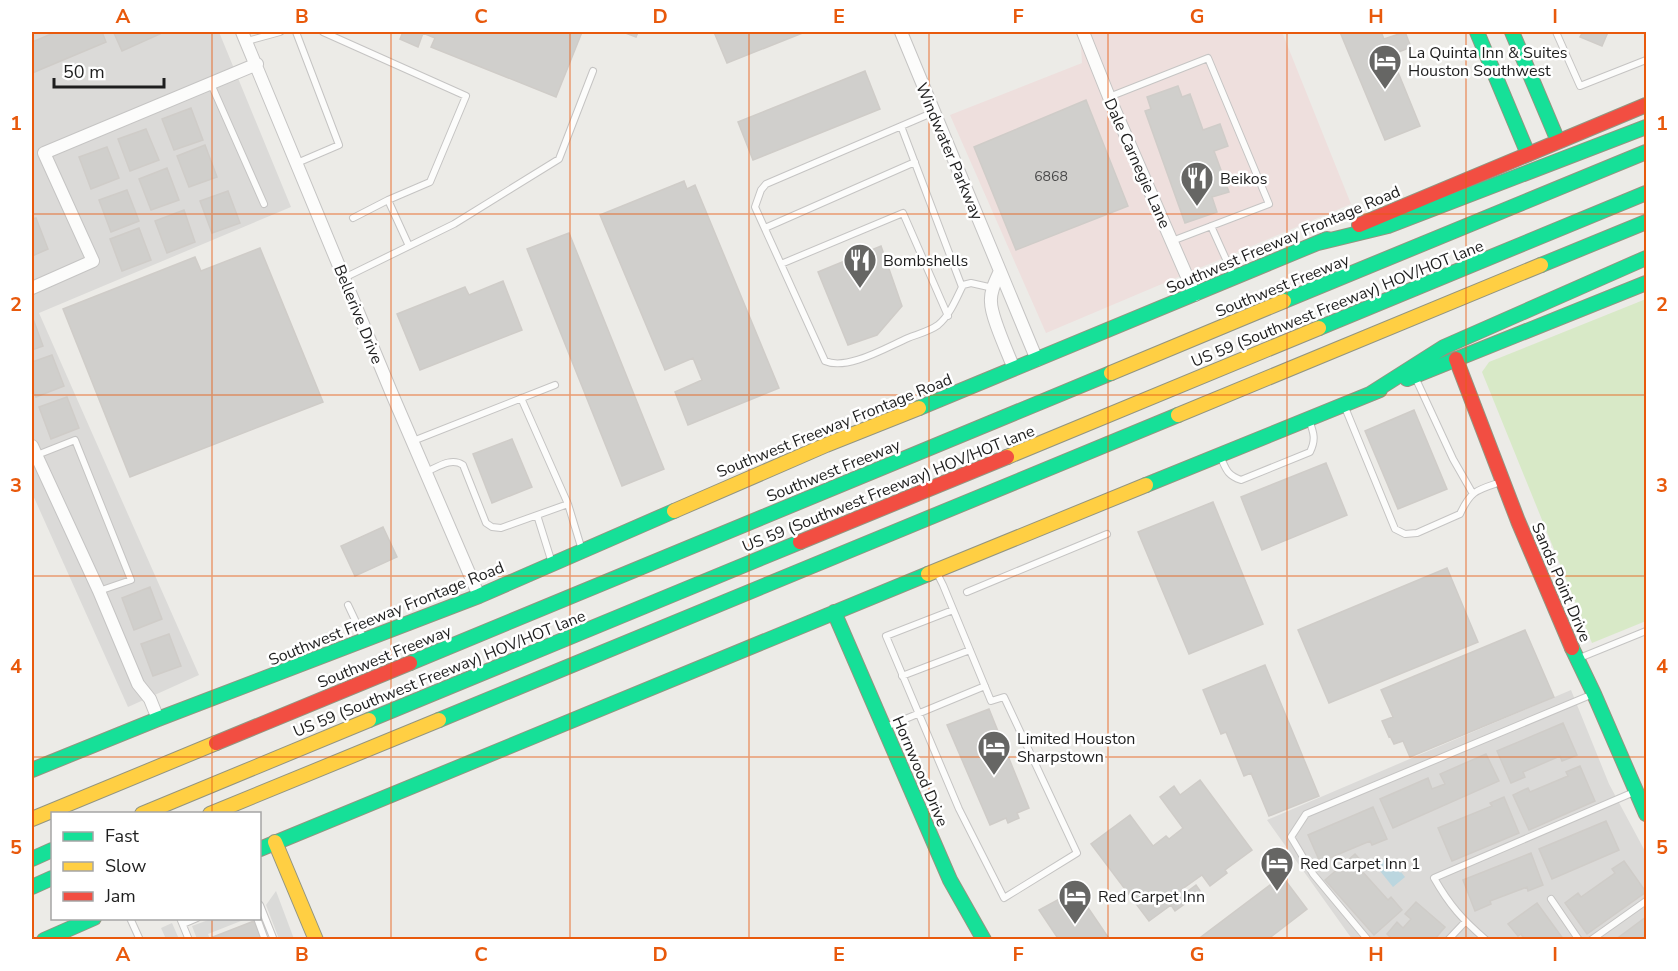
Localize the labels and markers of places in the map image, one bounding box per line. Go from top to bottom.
place label: La Quinta Inn & Suites Houston Southwest [1408,42,1567,82]
hotel icon: La Quinta Inn & Suites Houston Southwest [1367,43,1403,90]
restaurant icon: Beikos [1179,160,1215,207]
place label: Beikos [1220,168,1267,190]
restaurant icon: Bombshells [842,242,878,289]
place label: Bombshells [883,250,968,272]
place label: Limited Houston Sharpstown [1017,728,1135,768]
hotel icon: Limited Houston Sharpstown [976,729,1012,776]
hotel icon: Red Carpet Inn 1 [1259,845,1295,892]
place label: Red Carpet Inn 1 [1300,853,1421,875]
hotel icon: Red Carpet Inn [1057,878,1093,925]
place label: Red Carpet Inn [1098,886,1205,908]

